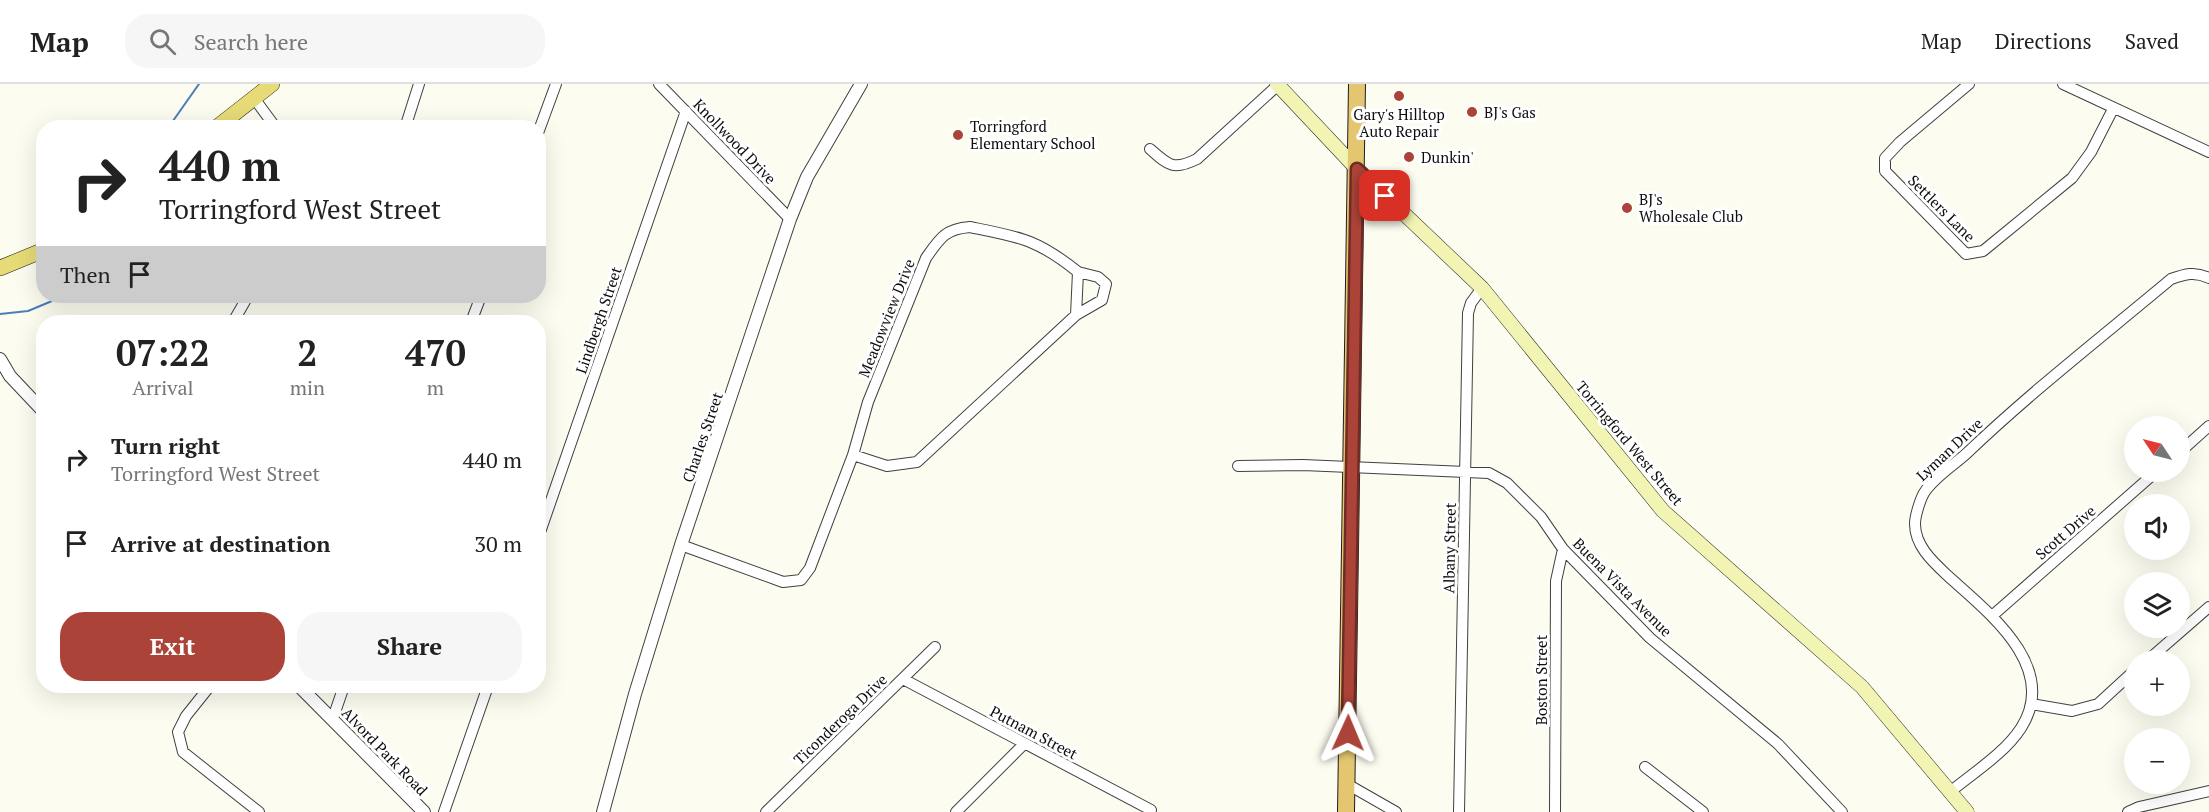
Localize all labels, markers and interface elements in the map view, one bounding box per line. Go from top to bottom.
search box [125,14,545,68]
text: Map [30,23,89,60]
icon: search [146,25,179,58]
text: Search here [194,27,308,56]
text: Map [1921,27,1962,55]
text: Directions [1995,27,2092,55]
text: Saved [2125,27,2179,55]
marker: Gary's Hilltop Auto Repair [1392,89,1406,103]
street label: Knollwood Drive [689,94,781,188]
place label: BJ's Gas [1484,102,1536,122]
place label: Gary's Hilltop Auto Repair [1353,104,1445,141]
marker: BJ's Gas [1465,105,1479,119]
place label: Torringford Elementary School [970,116,1096,153]
marker: Torringford Elementary School [951,128,965,142]
text: 440 m [159,137,280,193]
icon: right [60,144,138,222]
place label: Dunkin' [1421,147,1474,167]
marker: Dunkin' [1402,150,1416,164]
pin [1359,170,1410,221]
street label: Settlers Lane [1904,170,1980,246]
icon: arrive [1368,179,1401,212]
place label: BJ's Wholesale Club [1639,189,1743,226]
text: Torringford West Street [159,191,441,227]
marker: BJ's Wholesale Club [1620,201,1634,215]
street label: Meadowview Drive [853,256,919,380]
icon: arrive [123,258,156,291]
text: Then [60,260,111,289]
street label: Lindbergh Street [570,263,626,376]
text: 07:22 [116,329,210,376]
text: 2 [297,329,318,376]
text: 470 [405,329,466,376]
text: Arrival [132,374,194,401]
text: min [290,374,325,401]
text: m [427,374,444,401]
street label: Torringford West Street [1572,377,1688,510]
street label: Charles Street [677,389,727,485]
street label: Lyman Drive [1911,413,1987,485]
north arrow [2124,416,2190,482]
map controls [2124,416,2190,794]
text: Turn right [111,431,220,460]
icon: right [60,443,93,476]
text: 440 m [462,445,522,474]
text: Torringford West Street [111,460,320,487]
button: sound [2124,494,2190,560]
street label: Scott Drive [2031,500,2099,564]
street label: Albany Street [1438,502,1460,594]
icon: arrive [60,527,93,560]
text: Arrive at destination [111,529,330,558]
text: 30 m [474,529,522,558]
street label: Buena Vista Avenue [1569,533,1677,641]
button: layers [2124,572,2190,638]
button: Exit [60,612,285,681]
button: Share [297,612,522,681]
street label: Boston Street [1531,634,1551,725]
button: + [2124,650,2190,716]
street label: Ticonderoga Drive [789,669,891,769]
street label: Putnam Street [987,701,1082,764]
position arrow [1316,701,1380,765]
street label: Alvord Park Road [338,703,432,799]
button: − [2124,728,2190,794]

